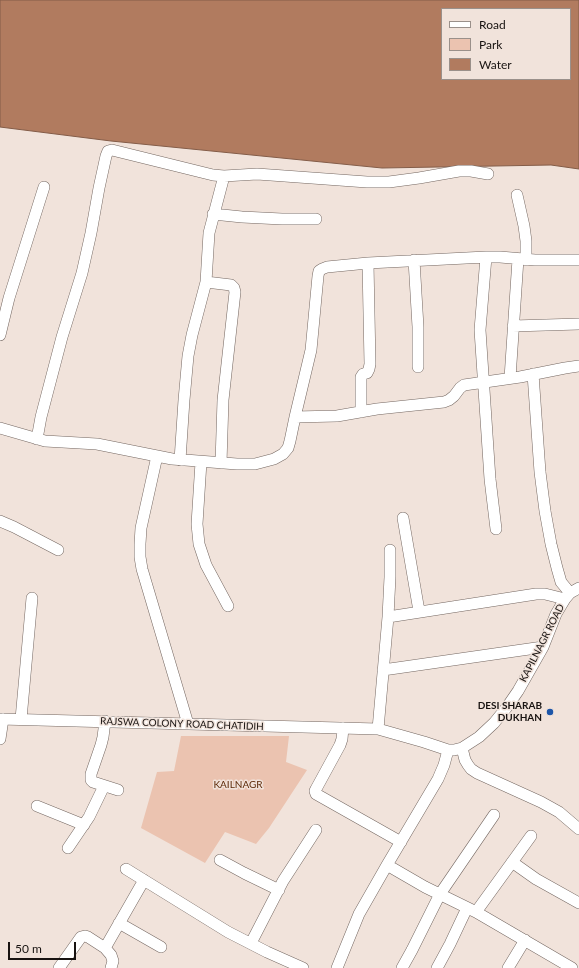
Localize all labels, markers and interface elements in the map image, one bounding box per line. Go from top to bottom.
legend [441,8,571,80]
text: Road [479,17,506,32]
text: Park [479,37,502,52]
text: Water [479,57,512,72]
street label: KAPILNAGR ROAD [517,602,567,684]
place label: DESI SHARAB DUKHAN [478,700,542,724]
marker: DESI SHARAB DUKHAN [545,707,555,717]
street label: RAJSWA COLONY ROAD CHATIDIH [100,715,264,733]
park label: KAILNAGR [213,779,263,791]
scale bar [10,934,78,960]
text: 50 m [15,941,42,956]

